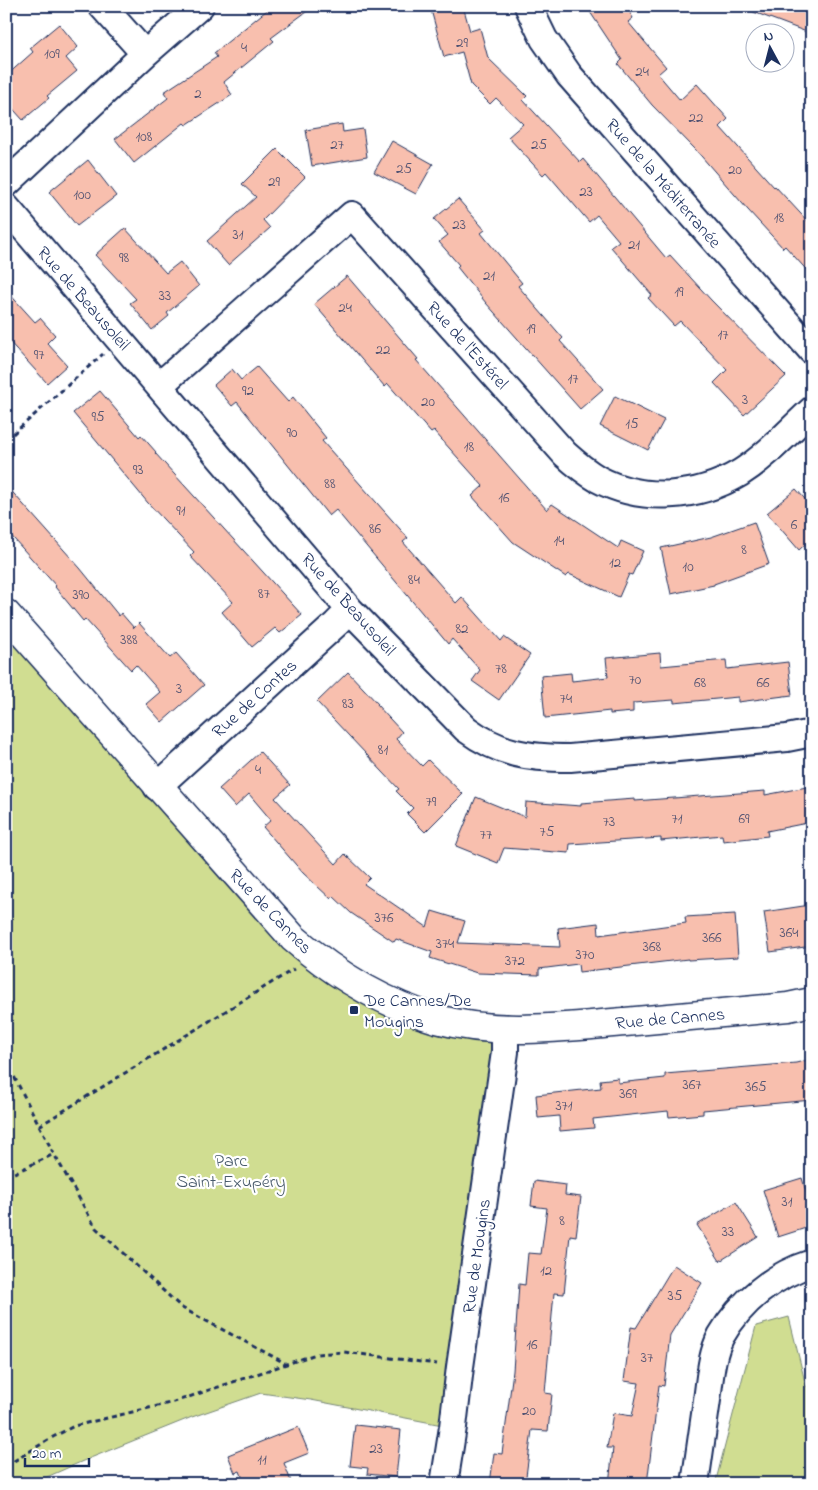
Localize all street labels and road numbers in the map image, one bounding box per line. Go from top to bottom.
street label: Rue de la Méditerranée [599,114,727,256]
street label: Rue de Beausoleil [30,241,135,357]
street label: Rue de l'Estérel [420,296,513,396]
street label: Rue de Beausoleil [294,548,401,663]
street label: Rue de Contes [207,654,304,745]
street label: Rue de Cannes [222,864,317,961]
street label: Rue de Cannes [614,1002,726,1038]
street label: Rue de Mougins [457,1197,500,1315]

